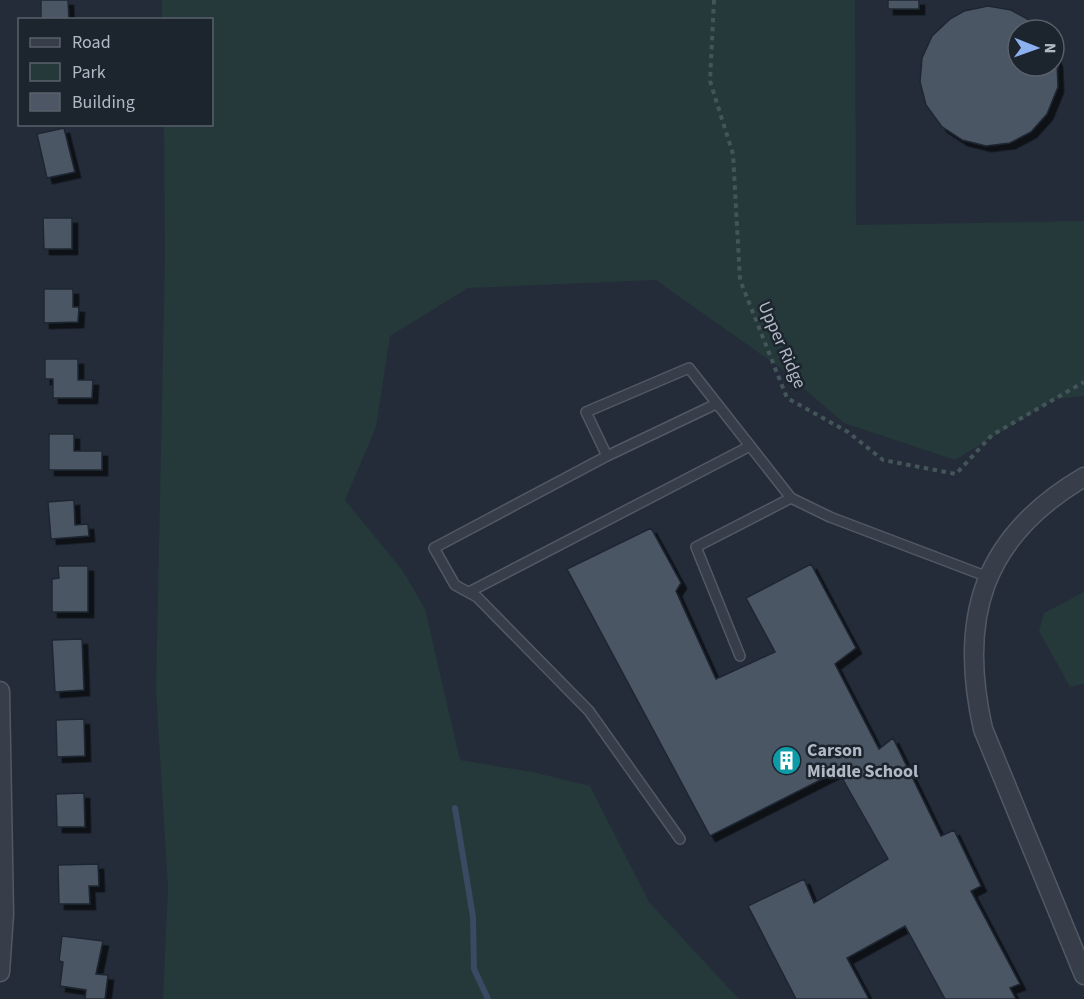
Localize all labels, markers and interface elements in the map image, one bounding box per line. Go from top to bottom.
legend [18,18,213,126]
north arrow [1006,18,1066,78]
text: Road [72,30,111,55]
text: N [1039,43,1061,54]
text: Park [72,60,106,85]
text: Building [72,90,135,115]
street label: Upper Ridge [752,298,812,393]
place label: Carson Middle School [807,738,918,784]
building icon: Carson Middle School [770,744,802,776]

